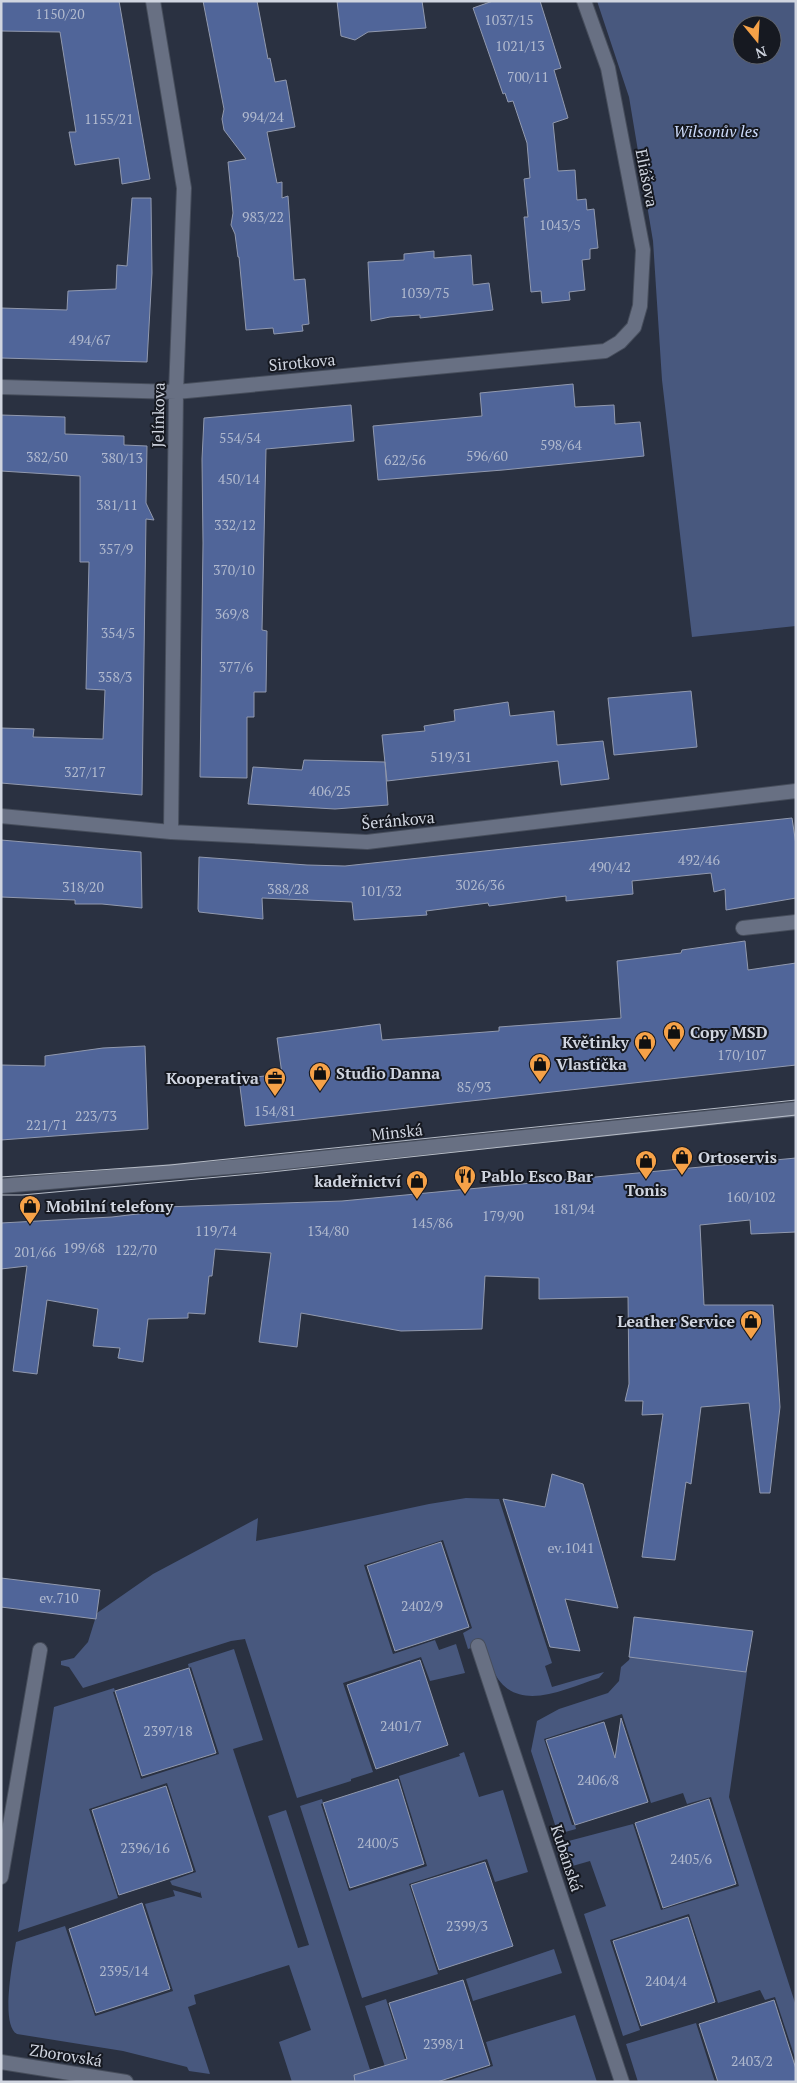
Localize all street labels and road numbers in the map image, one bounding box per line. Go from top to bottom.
street label: Eliášova [631,147,663,209]
street label: Sirotkova [268,348,336,376]
street label: Jelínkova [146,382,170,448]
street label: Šeránkova [361,806,435,834]
street label: Minská [370,1118,424,1146]
street label: Kubánská [546,1822,588,1894]
street label: Zborovská [28,2038,104,2072]

